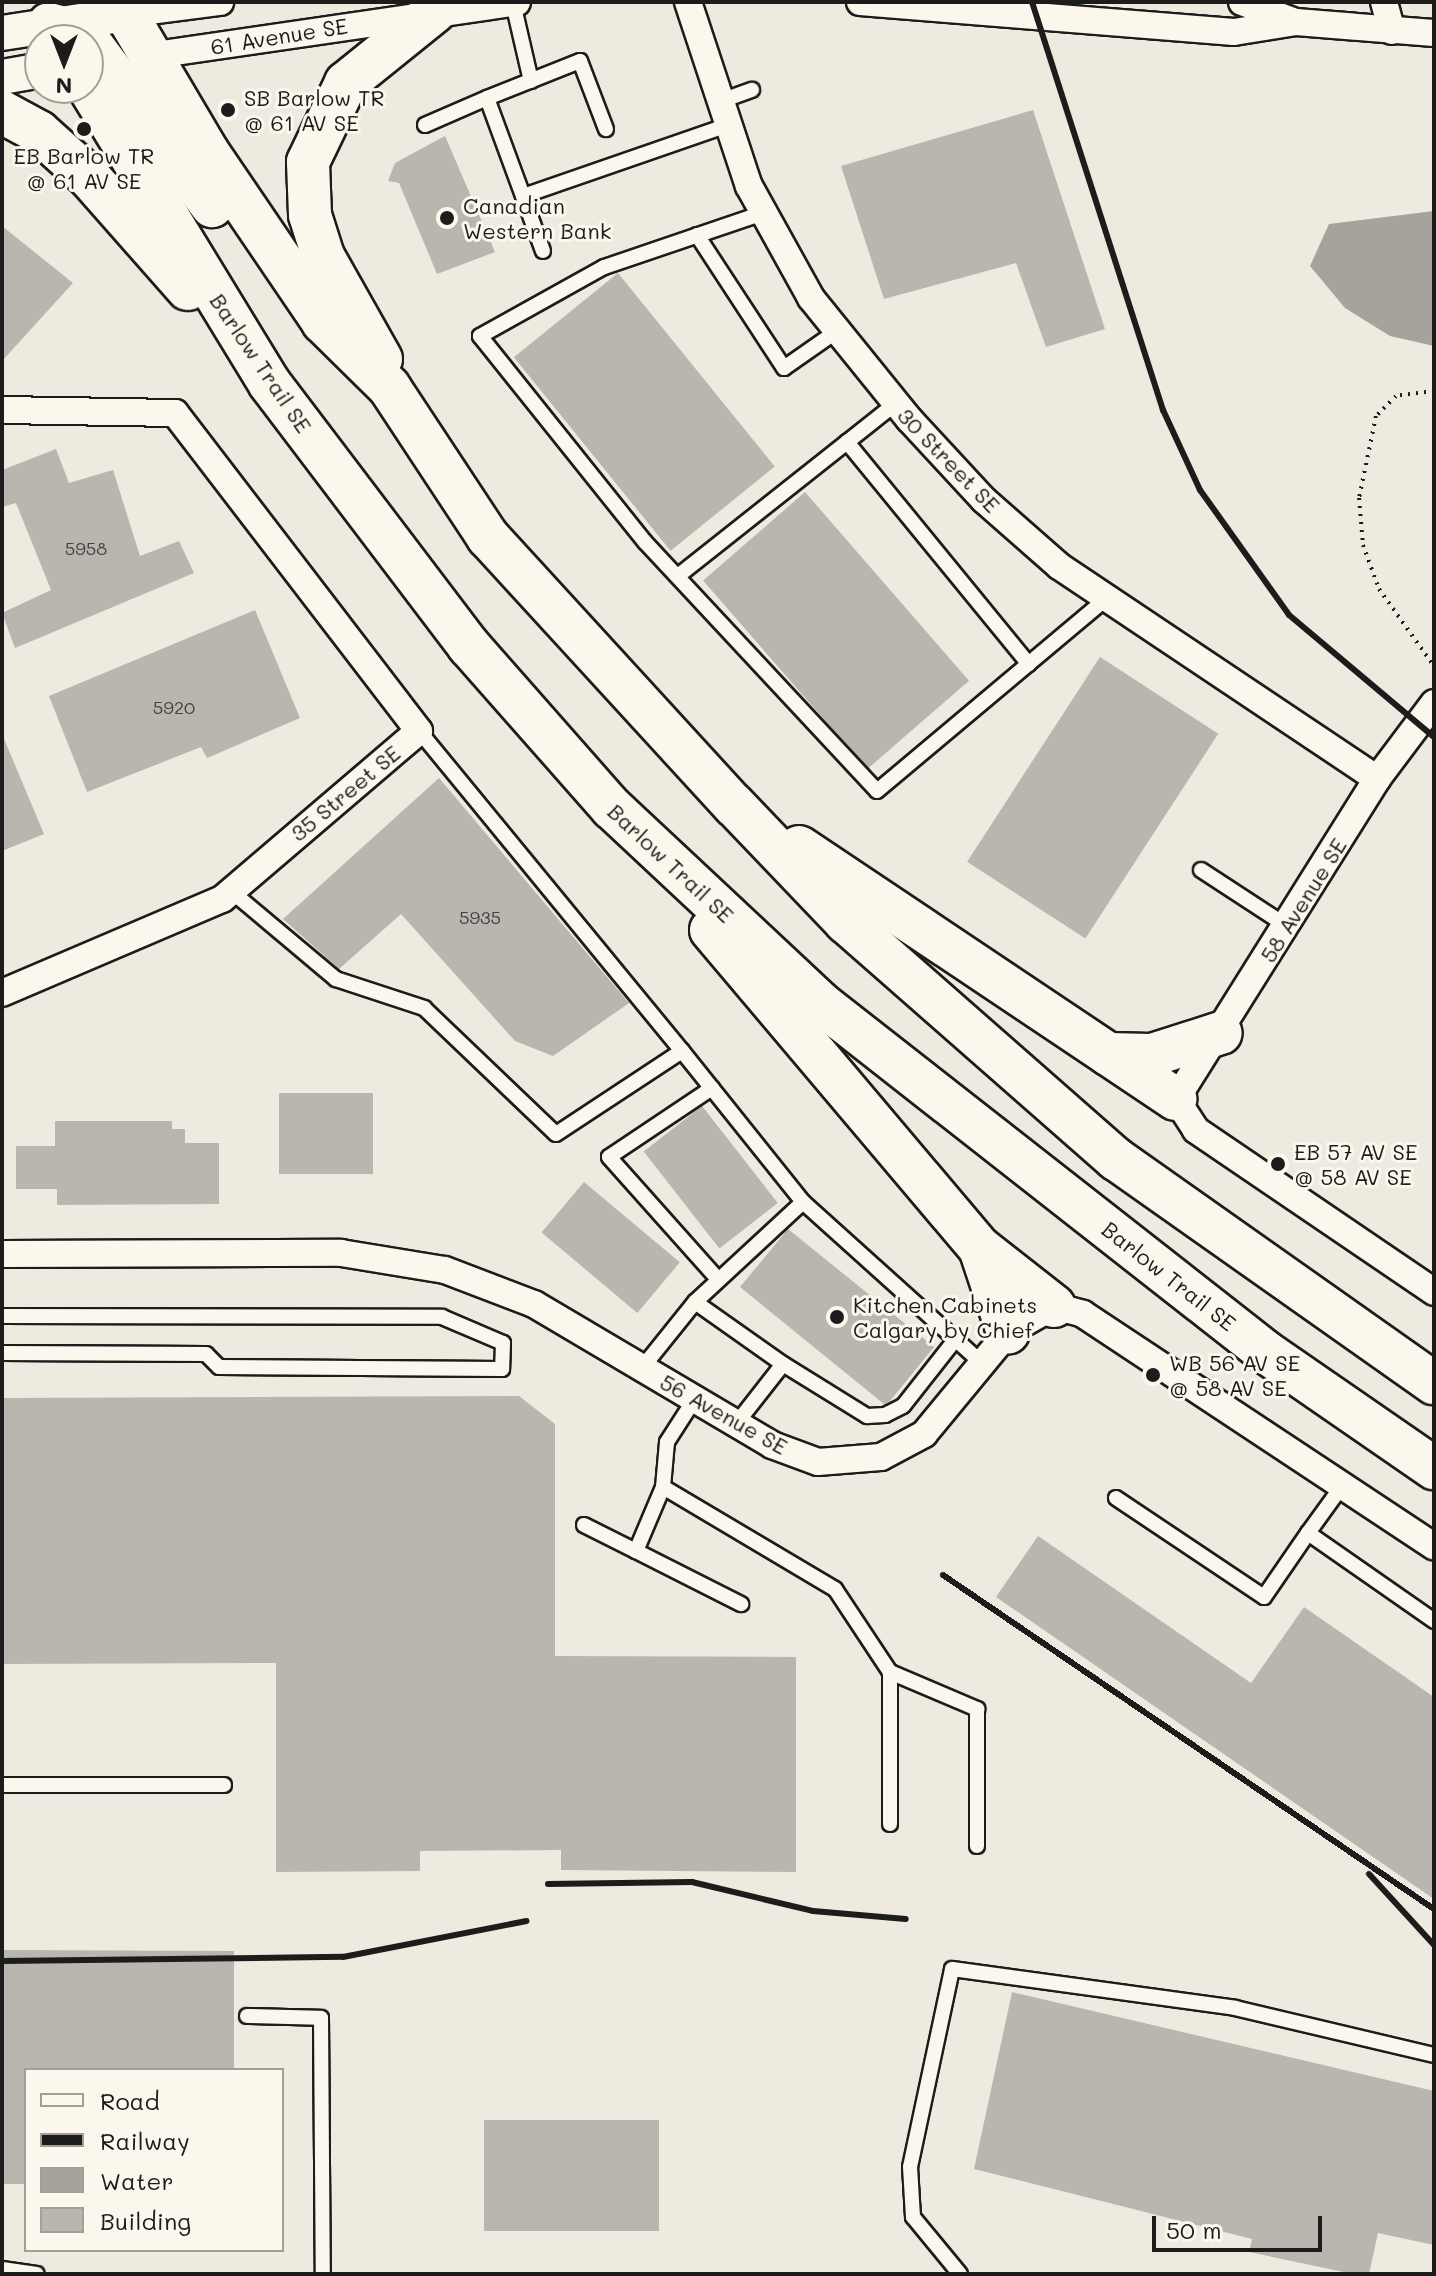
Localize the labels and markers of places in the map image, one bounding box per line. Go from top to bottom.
place label: SB Barlow TR @ 61 AV SE [244,84,385,136]
marker: SB Barlow TR @ 61 AV SE [219,101,237,119]
marker: EB Barlow TR @ 61 AV SE [75,120,93,138]
place label: EB Barlow TR @ 61 AV SE [14,142,154,194]
place label: Canadian Western Bank [463,192,611,244]
marker: Canadian Western Bank [438,209,456,227]
place label: EB 57 AV SE @ 58 AV SE [1294,1138,1418,1190]
marker: EB 57 AV SE @ 58 AV SE [1269,1155,1287,1173]
place label: Kitchen Cabinets Calgary by Chief [853,1291,1037,1342]
marker: Kitchen Cabinets Calgary by Chief [828,1308,846,1326]
place label: WB 56 AV SE @ 58 AV SE [1169,1349,1300,1400]
marker: WB 56 AV SE @ 58 AV SE [1144,1366,1162,1384]

